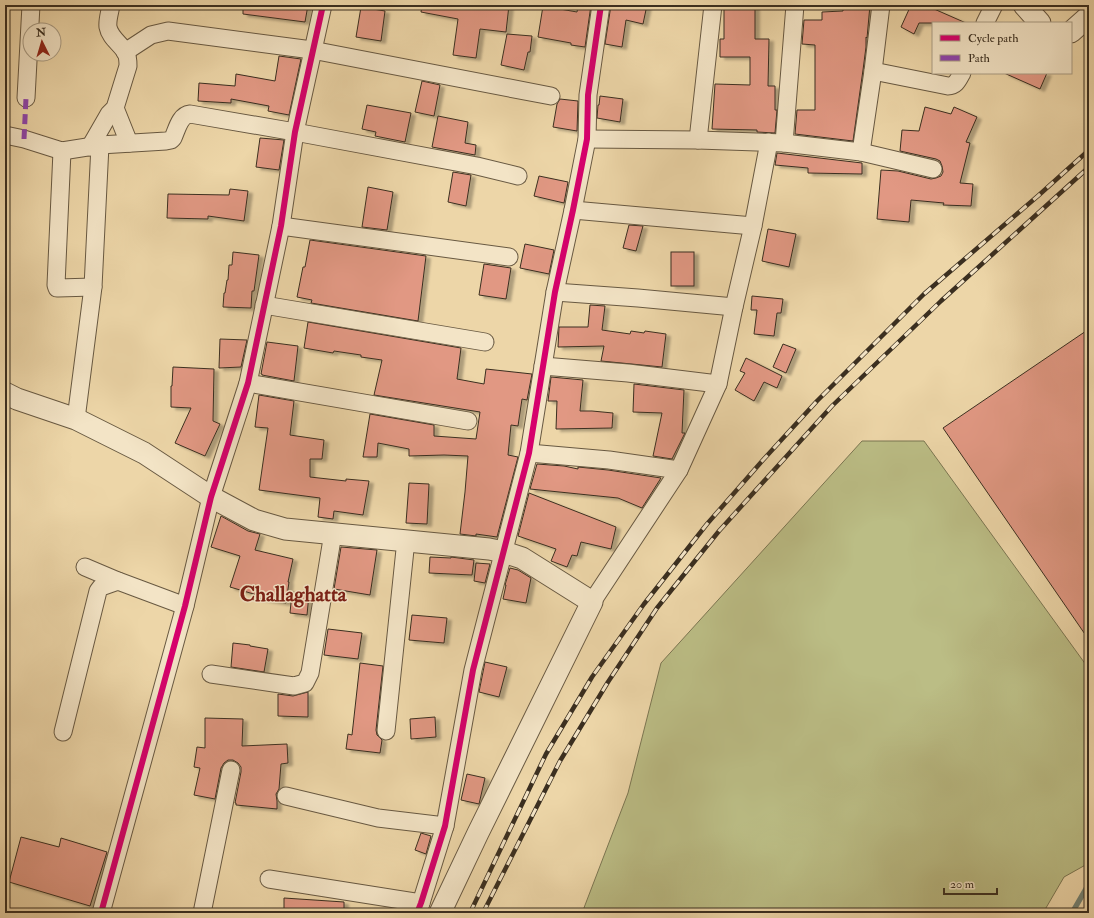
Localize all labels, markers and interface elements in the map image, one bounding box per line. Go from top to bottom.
north arrow [22,22,62,62]
legend [932,22,1072,74]
text: N [35,26,48,40]
text: Cycle path [968,31,1019,46]
text: Path [968,51,991,66]
district label: Challaghatta [240,581,348,608]
scale bar [944,870,997,896]
text: 20 m [950,877,975,892]

